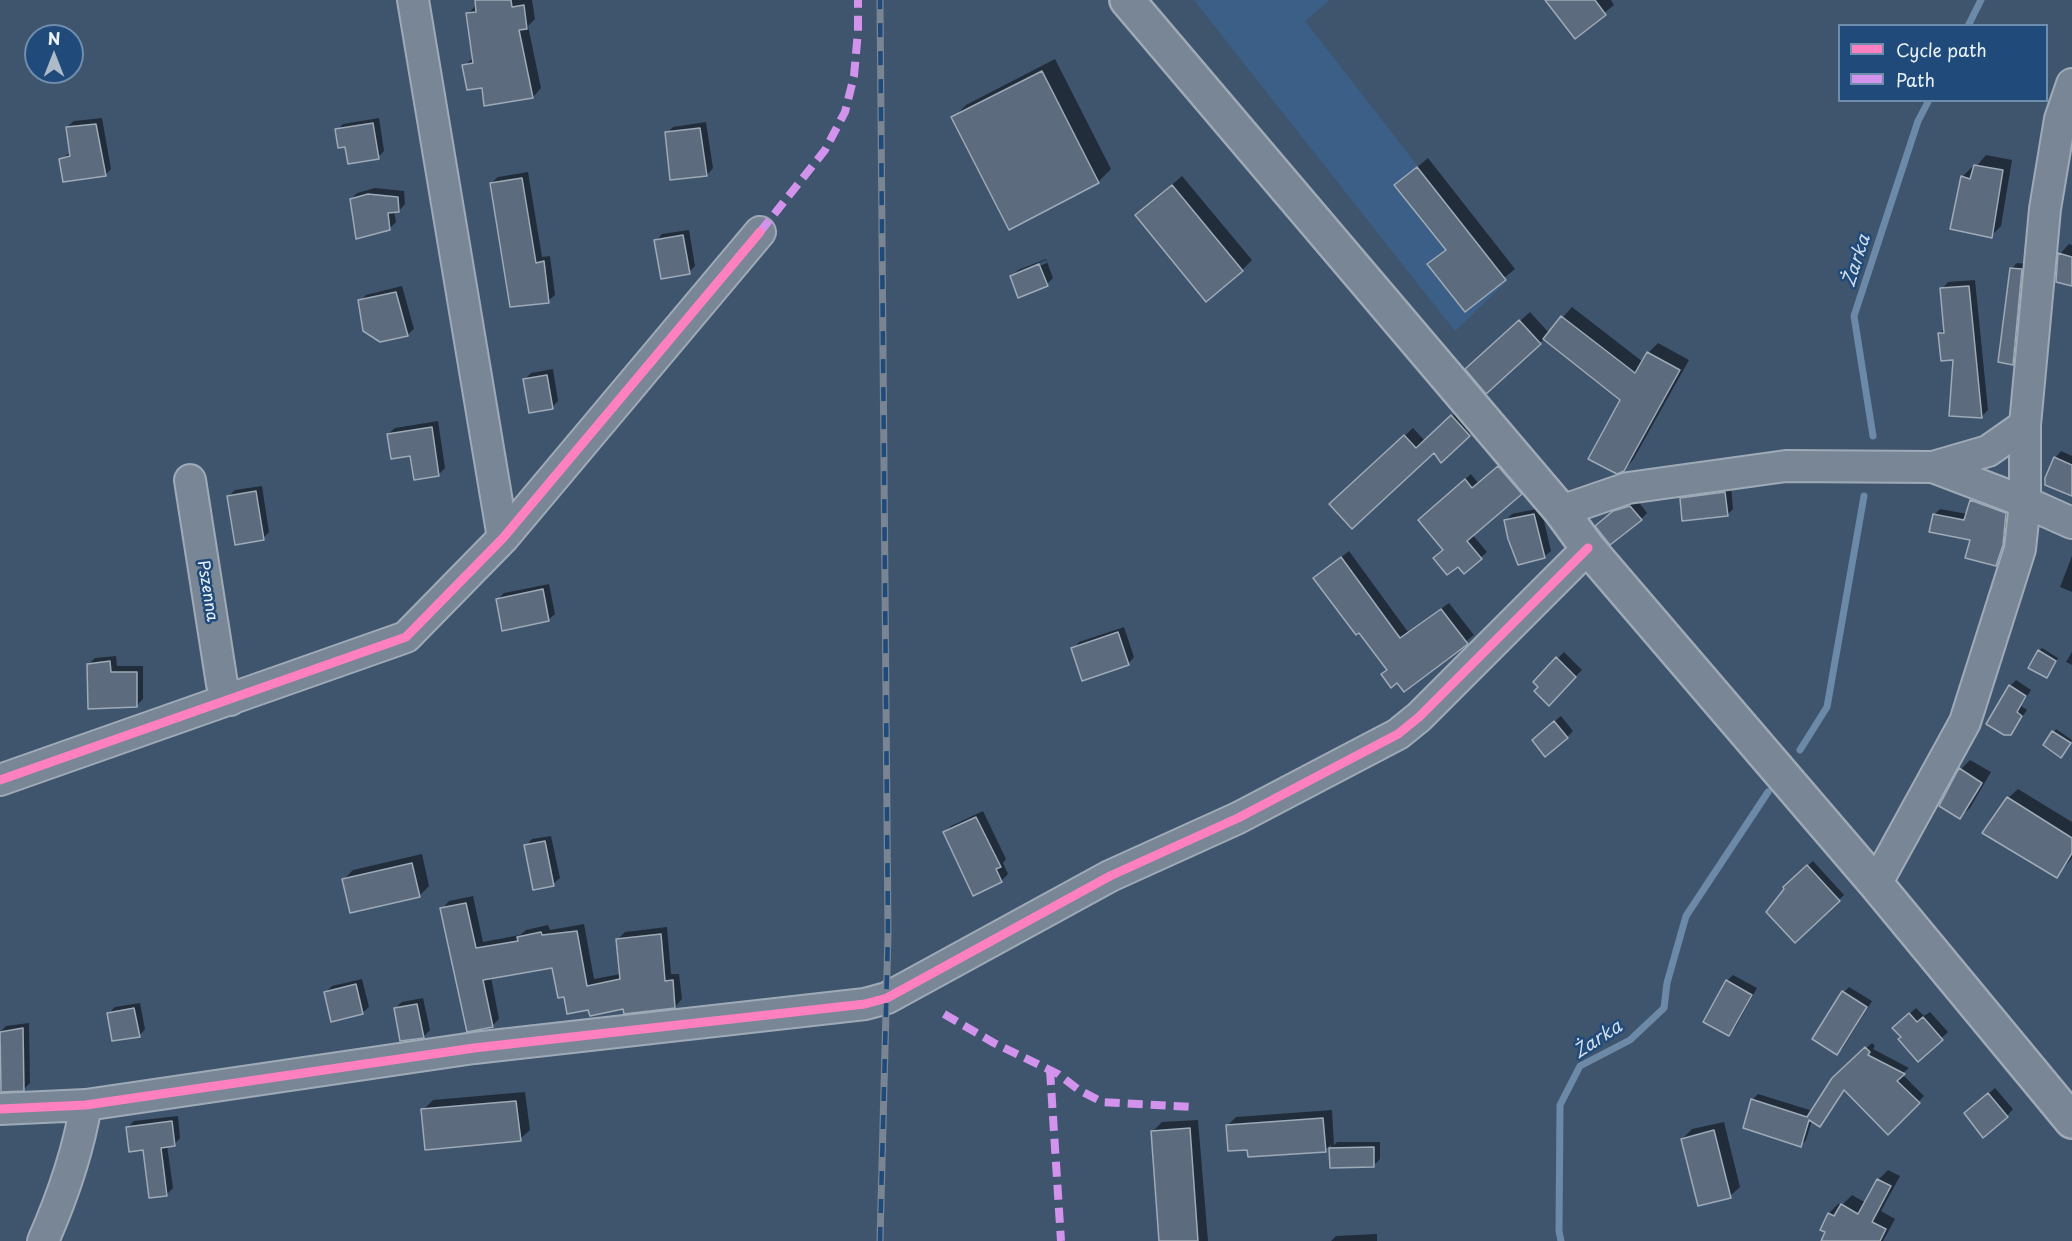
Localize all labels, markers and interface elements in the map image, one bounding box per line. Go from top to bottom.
north arrow [24,24,84,84]
legend [1838,24,2048,102]
text: N [48,26,60,50]
text: Cycle path [1896,36,1987,63]
text: Path [1896,66,1935,93]
water label: Żarka [1838,232,1876,290]
street label: Pszenna [193,559,221,623]
water label: Żarka [1570,1016,1626,1064]

